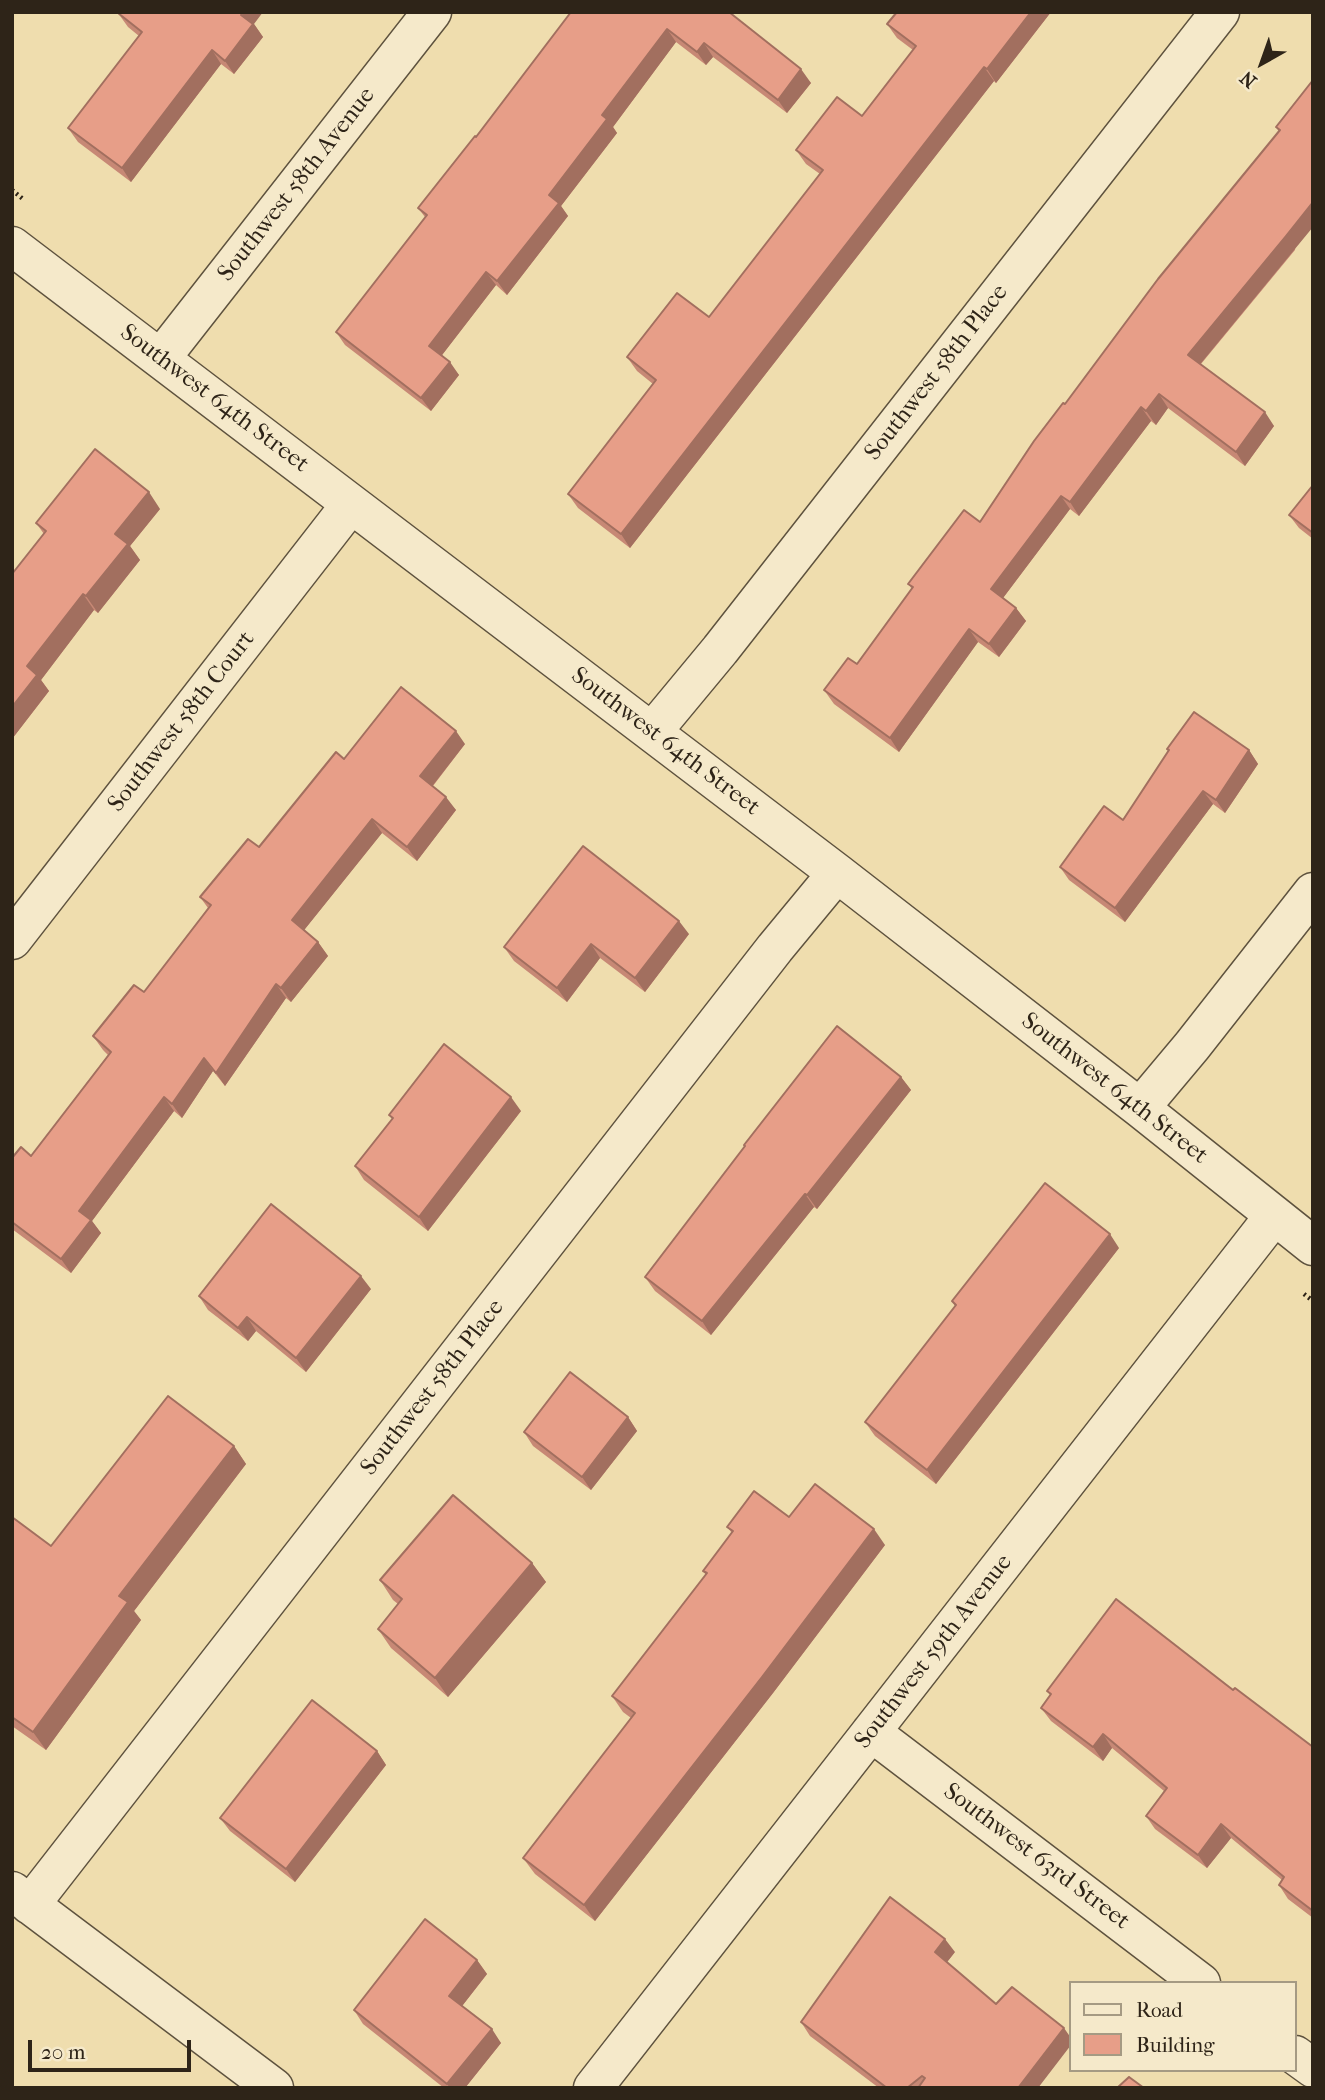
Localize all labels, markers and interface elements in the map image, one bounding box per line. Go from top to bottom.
north arrow [1227,28,1297,98]
text: N [1236,66,1261,92]
street label: Southwest 58th Avenue [212,82,382,288]
street label: Southwest 58th Place [859,279,1015,467]
street label: Southwest 64th Street [114,319,314,479]
street label: Southwest 58th Court [102,626,262,818]
street label: Southwest 64th Street [565,662,765,822]
street label: Southwest 64th Street [1015,1007,1213,1171]
street label: Southwest 58th Place [355,1294,511,1482]
street label: Southwest 59th Avenue [849,1549,1019,1755]
street label: Southwest 63rd Street [937,1778,1135,1936]
legend [1070,1981,1297,2072]
text: Road [1136,1998,1183,2022]
scale bar [32,2026,194,2070]
text: Building [1136,2033,1214,2057]
text: 20 m [41,2040,85,2064]

